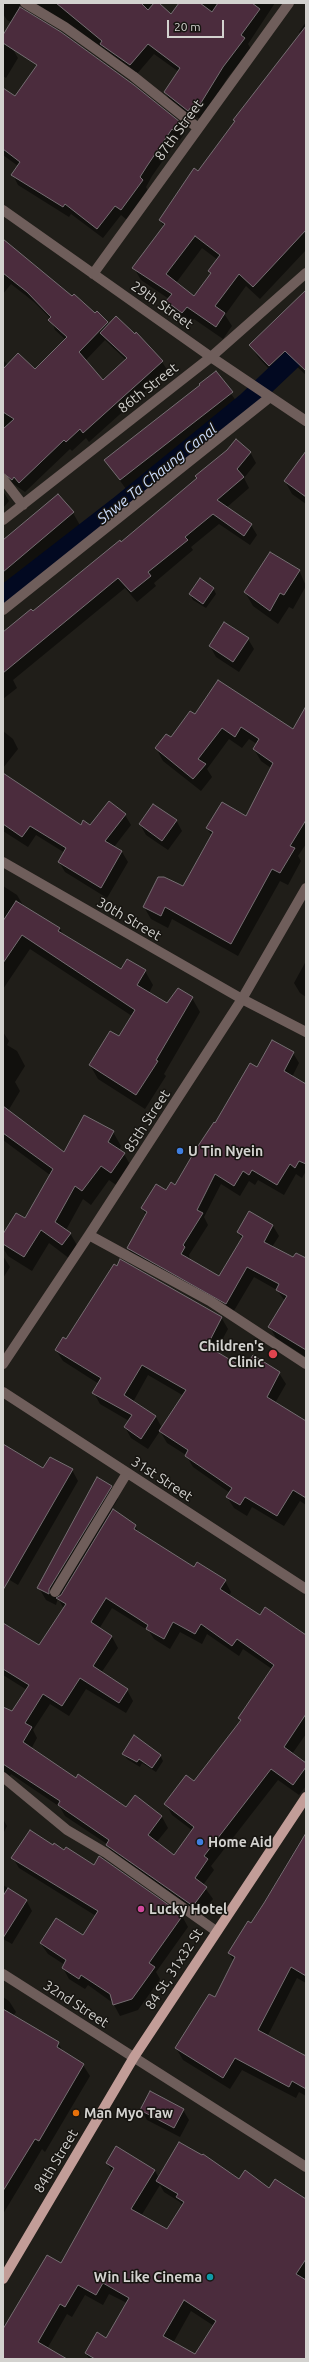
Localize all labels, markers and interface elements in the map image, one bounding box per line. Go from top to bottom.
scale bar [169,12,226,38]
text: 20 m [174,20,201,33]
street label: 87th Street [151,96,207,164]
street label: 29th Street [128,278,196,332]
street label: 86th Street [115,359,181,417]
water label: Shwe Ta Chaung Canal [93,420,221,528]
street label: 30th Street [94,894,164,944]
street label: 85th Street [120,1086,174,1156]
place label: U Tin Nyein [188,1143,263,1159]
marker: U Tin Nyein [175,1146,185,1156]
place label: Children's Clinic [199,1338,264,1370]
marker: Children's Clinic [267,1348,279,1360]
street label: 31st Street [128,1453,196,1505]
place label: Home Aid [208,1834,272,1850]
marker: Home Aid [195,1837,205,1847]
place label: Lucky Hotel [149,1901,227,1917]
marker: Lucky Hotel [136,1904,146,1914]
street label: 84 St, 31x32 St [142,1925,206,2013]
street label: 32nd Street [40,1977,112,2031]
place label: Man Myo Taw [84,2105,173,2121]
marker: Man Myo Taw [71,2108,81,2118]
street label: 84th Street [30,2126,82,2196]
place label: Win Like Cinema [94,2269,202,2285]
marker: Win Like Cinema [205,2272,215,2282]

